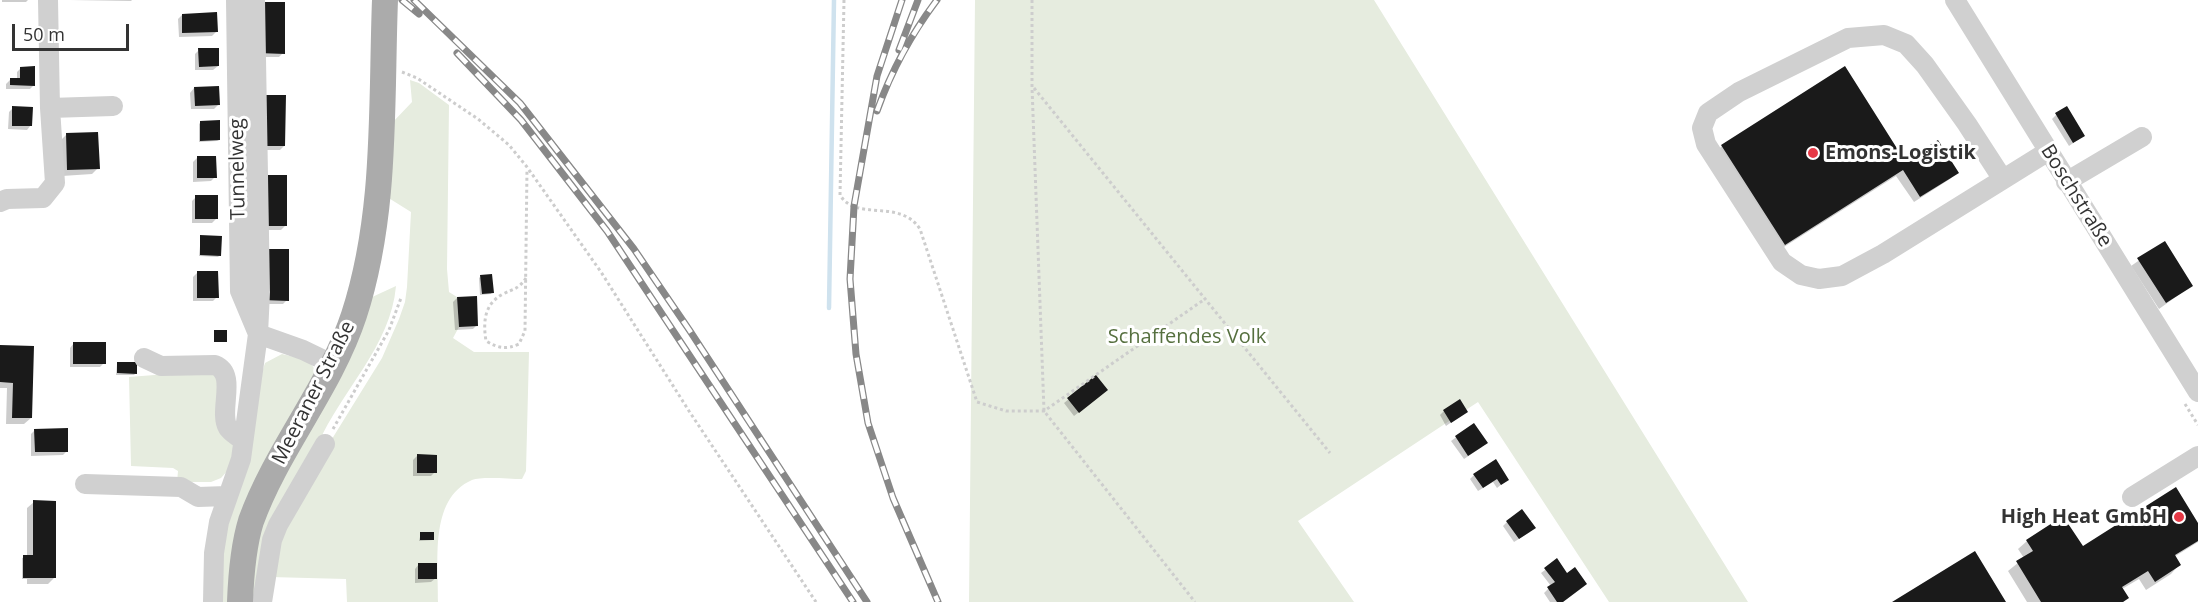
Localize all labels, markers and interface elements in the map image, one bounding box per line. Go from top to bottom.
scale bar [15,12,132,50]
text: 50 m [23,22,65,46]
street label: Tunnelweg [225,118,251,220]
street label: Boschstraße [2035,140,2117,252]
place label: Emons-Logistik [1825,141,1976,165]
marker: Emons-Logistik [1806,146,1820,160]
street label: Meeraner Straße [268,317,360,469]
park label: Schaffendes Volk [1108,325,1266,349]
place label: High Heat GmbH [2001,505,2167,529]
marker: High Heat GmbH [2172,510,2186,524]

